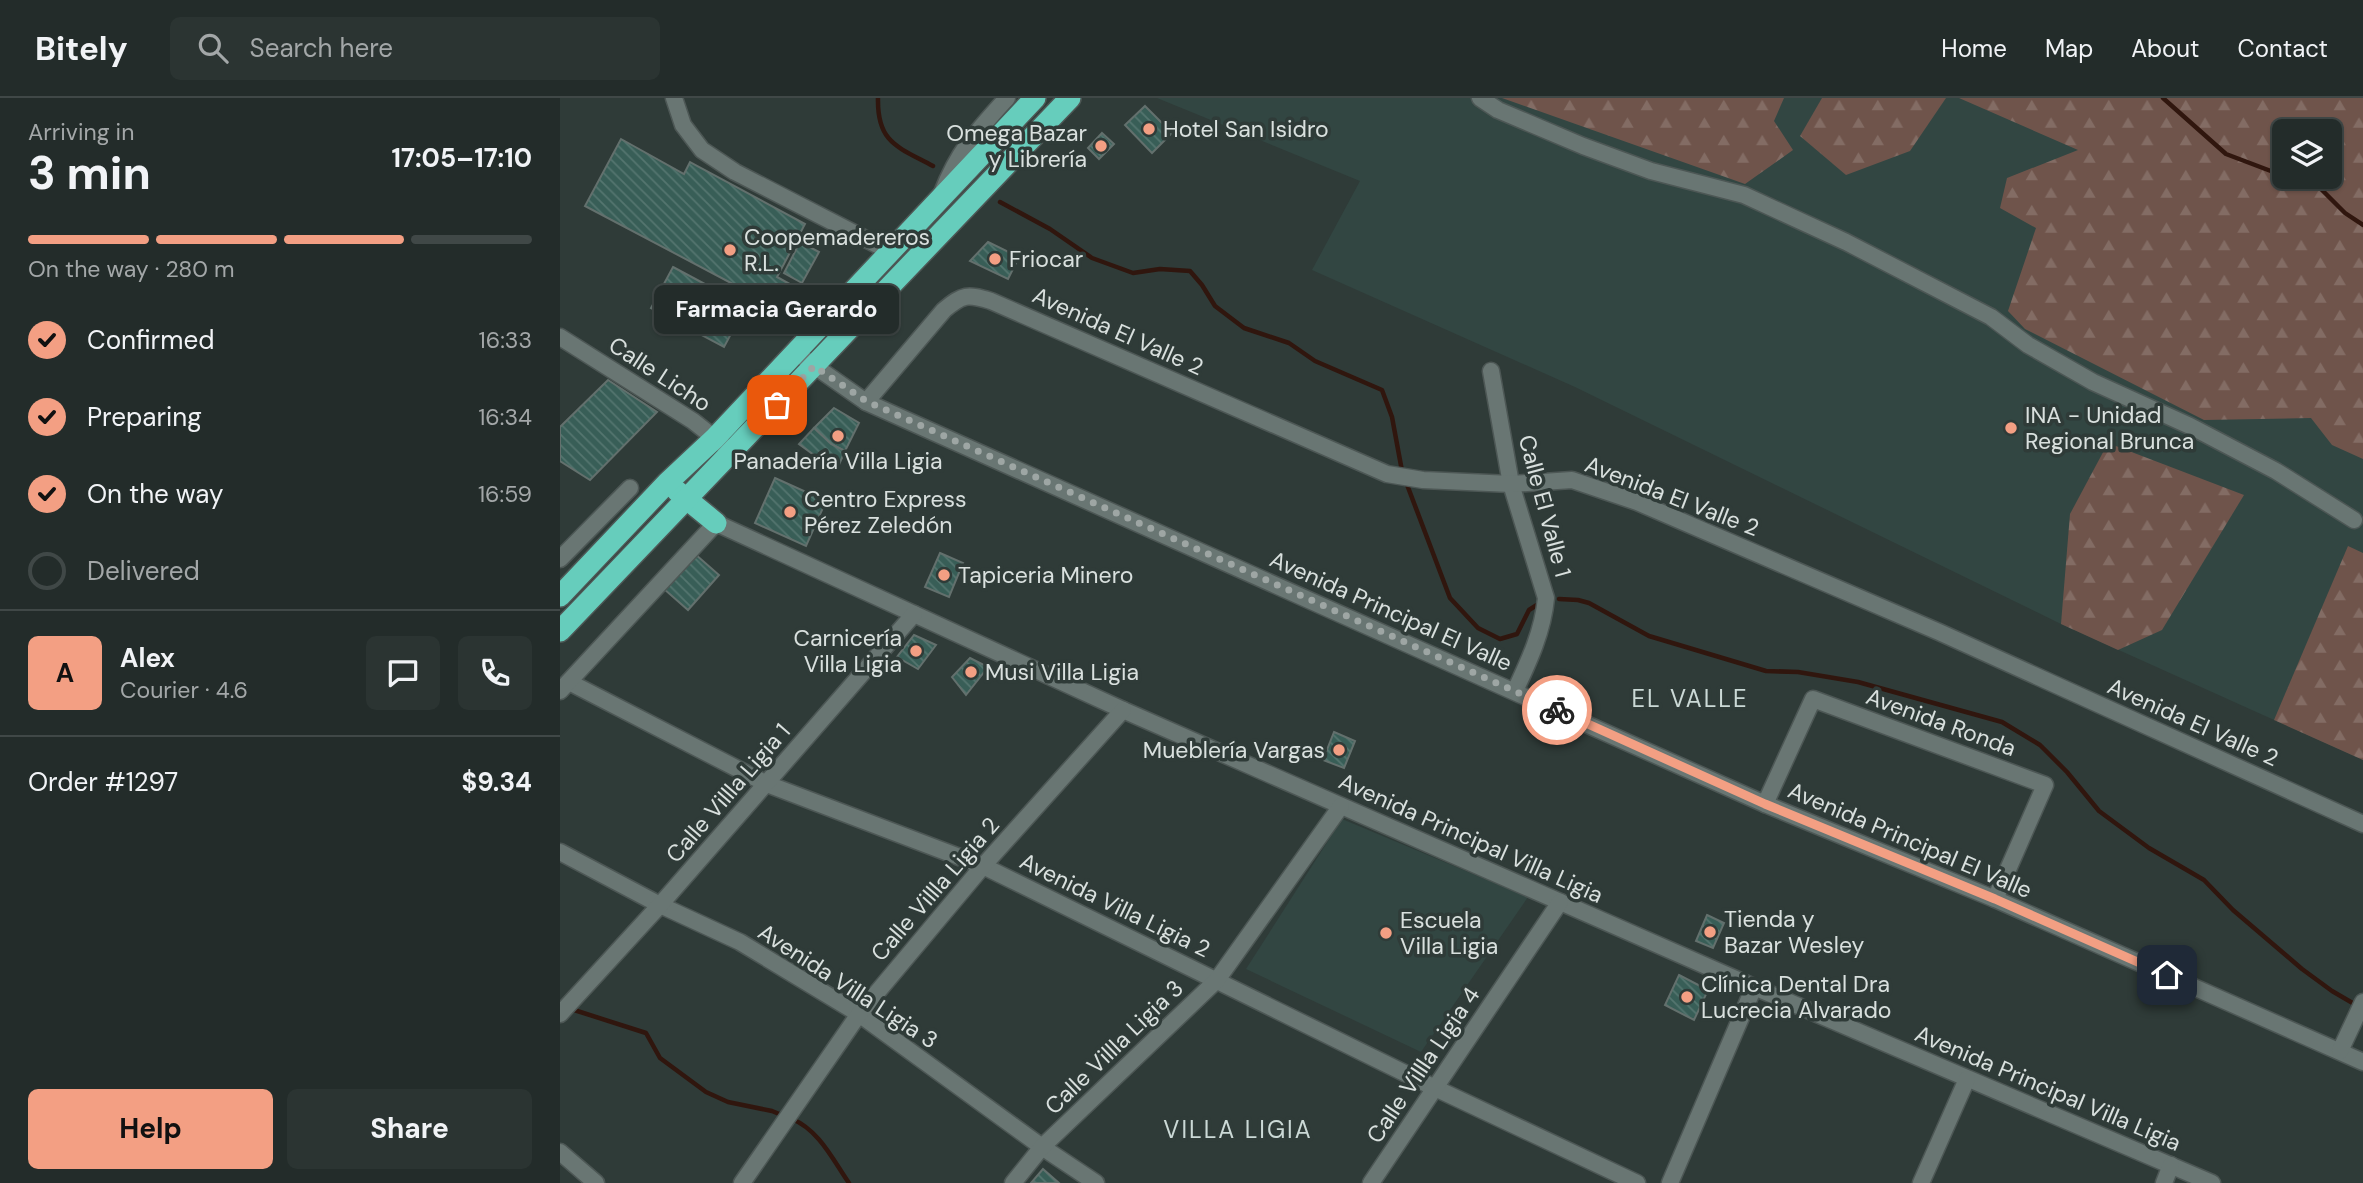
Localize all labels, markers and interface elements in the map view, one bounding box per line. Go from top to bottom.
search box [170,17,660,80]
text: Bitely [35,27,128,70]
icon: search [194,29,232,67]
text: Search here [250,31,393,65]
text: Home [1941,33,2007,64]
text: Map [2045,33,2093,64]
text: About [2131,33,2200,64]
text: Contact [2238,33,2328,64]
place label: Hotel San Isidro [1163,114,1329,144]
text: Arriving in [28,117,134,147]
place label: Omega Bazar y Librería [946,118,1087,174]
map controls [2272,119,2342,189]
button: layers [2272,119,2342,189]
marker: Hotel San Isidro [1141,121,1157,137]
marker: Omega Bazar y Librería [1093,138,1109,154]
text: 17:05–17:10 [392,141,532,175]
text: 3 min [28,143,151,203]
place label: Coopemadereros R.L. [744,222,930,278]
marker: Coopemadereros R.L. [722,242,738,258]
place label: Friocar [1009,244,1083,274]
marker: Friocar [987,251,1003,267]
text: On the way · 280 m [28,254,235,284]
street label: Avenida El Valle 2 [1028,280,1208,382]
callout: Farmacia Gerardo [654,286,900,335]
text: Farmacia Gerardo [676,294,877,324]
icon: check [28,321,66,359]
text: Confirmed [87,323,214,357]
text: 16:33 [479,325,532,355]
street label: Calle Licho [603,330,717,418]
pin [747,375,807,435]
icon: bag [758,386,796,424]
icon: check [28,398,66,436]
text: Preparing [87,400,202,434]
place label: INA - Unidad Regional Brunca [2025,400,2194,456]
text: 16:34 [478,402,532,432]
marker: INA - Unidad Regional Brunca [2003,420,2019,436]
marker: Panadería Villa Ligia [830,428,846,444]
street label: Calle El Valle 1 [1512,432,1578,580]
place label: Panadería Villa Ligia [733,446,943,476]
street label: Avenida El Valle 2 [1581,449,1763,543]
icon: check [28,475,66,513]
text: On the way [87,477,223,511]
text: 16:59 [478,479,532,509]
place label: Centro Express Pérez Zeledón [804,484,967,540]
marker: Centro Express Pérez Zeledón [782,504,798,520]
street label: Avenida Principal El Valle [1265,544,1517,678]
text: Delivered [87,554,200,588]
place label: Tapiceria Minero [958,560,1133,590]
marker: Tapiceria Minero [936,567,952,583]
place label: Carnicería Villa Ligia [793,623,902,679]
button: chat [366,636,440,710]
button: phone [458,636,532,710]
text: Alex [120,641,175,675]
marker: Carnicería Villa Ligia [908,643,924,659]
text: A [56,656,74,690]
place label: Musi Villa Ligia [985,657,1139,687]
marker: Musi Villa Ligia [963,664,979,680]
street label: Avenida El Valle 2 [2103,671,2283,773]
text: Courier · 4.6 [120,675,248,705]
courier [1522,675,1592,745]
street label: Avenida Ronda [1862,681,2020,763]
district label: EL VALLE [1631,683,1749,714]
icon: bike [1538,691,1576,729]
street label: Calle Villla Ligia 1 [659,717,797,869]
place label: Mueblería Vargas [1143,735,1325,765]
marker: Mueblería Vargas [1331,742,1347,758]
text: Order #1297 [28,765,178,799]
text: $9.34 [461,765,532,799]
street label: Avenida Principal Villa Ligia [1334,766,1608,910]
street label: Avenida Principal El Valle [1784,775,2036,905]
street label: Calle Villla Ligia 2 [864,811,1006,967]
street label: Avenida Villa Ligia 2 [1015,846,1215,964]
place label: Tienda y Bazar Wesley [1724,904,1864,960]
place label: Escuela Villa Ligia [1400,905,1498,961]
street label: Avenida Villa Ligia 3 [752,917,944,1055]
marker: Tienda y Bazar Wesley [1702,924,1718,940]
marker: Escuela Villa Ligia [1378,925,1394,941]
pin [2137,945,2197,1005]
icon: home [2148,956,2186,994]
place label: Clínica Dental Dra Lucrecia Alvarado [1701,969,1891,1025]
street label: Calle Villla Ligia 3 [1038,973,1190,1121]
street label: Calle Villla Ligia 4 [1360,981,1486,1149]
marker: Clínica Dental Dra Lucrecia Alvarado [1679,989,1695,1005]
street label: Avenida Principal Villa Ligia [1910,1018,2186,1158]
button: Help [28,1089,273,1169]
button: Share [287,1089,532,1169]
district label: VILLA LIGIA [1163,1114,1313,1145]

